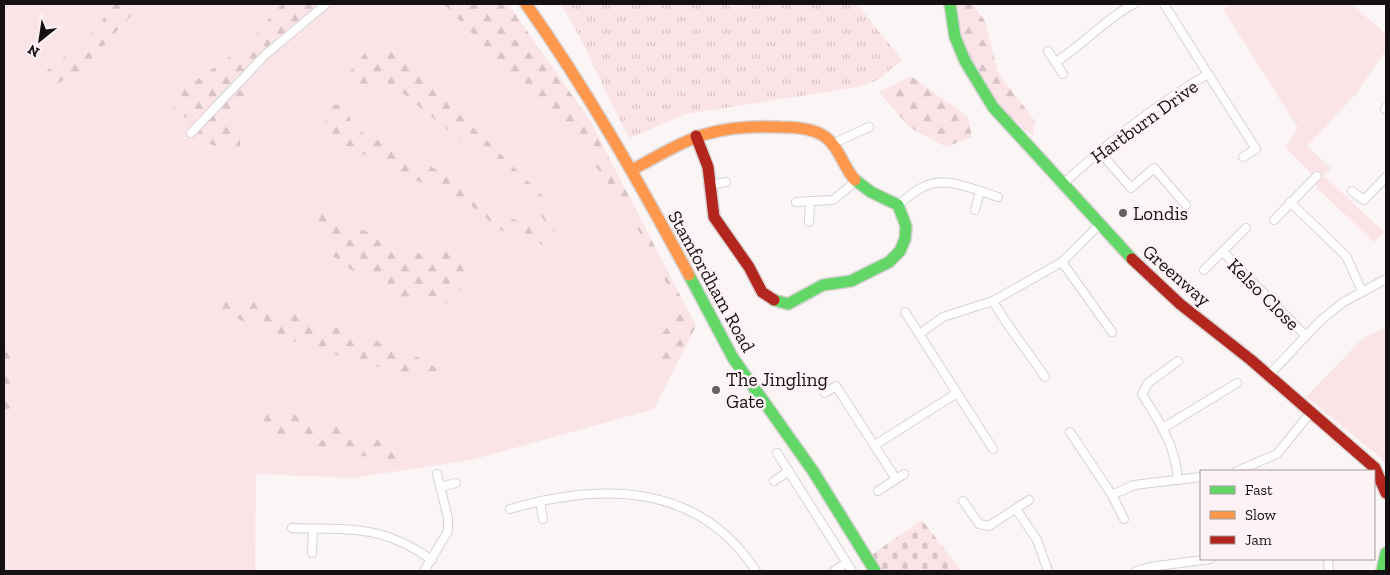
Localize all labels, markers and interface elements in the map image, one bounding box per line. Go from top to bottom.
north arrow [15,15,65,65]
text: N [25,41,43,61]
street label: Hartburn Drive [1086,75,1203,168]
place label: Londis [1133,202,1188,225]
street label: Stamfordham Road [663,206,760,357]
marker: Londis [1117,207,1129,219]
street label: Greenway [1138,240,1216,311]
street label: Kelso Close [1223,254,1305,335]
place label: The Jingling Gate [726,368,829,413]
marker: The Jingling Gate [710,384,722,396]
legend [1200,470,1375,560]
text: Fast [1245,481,1273,499]
text: Slow [1245,506,1277,524]
text: Jam [1245,531,1272,549]

